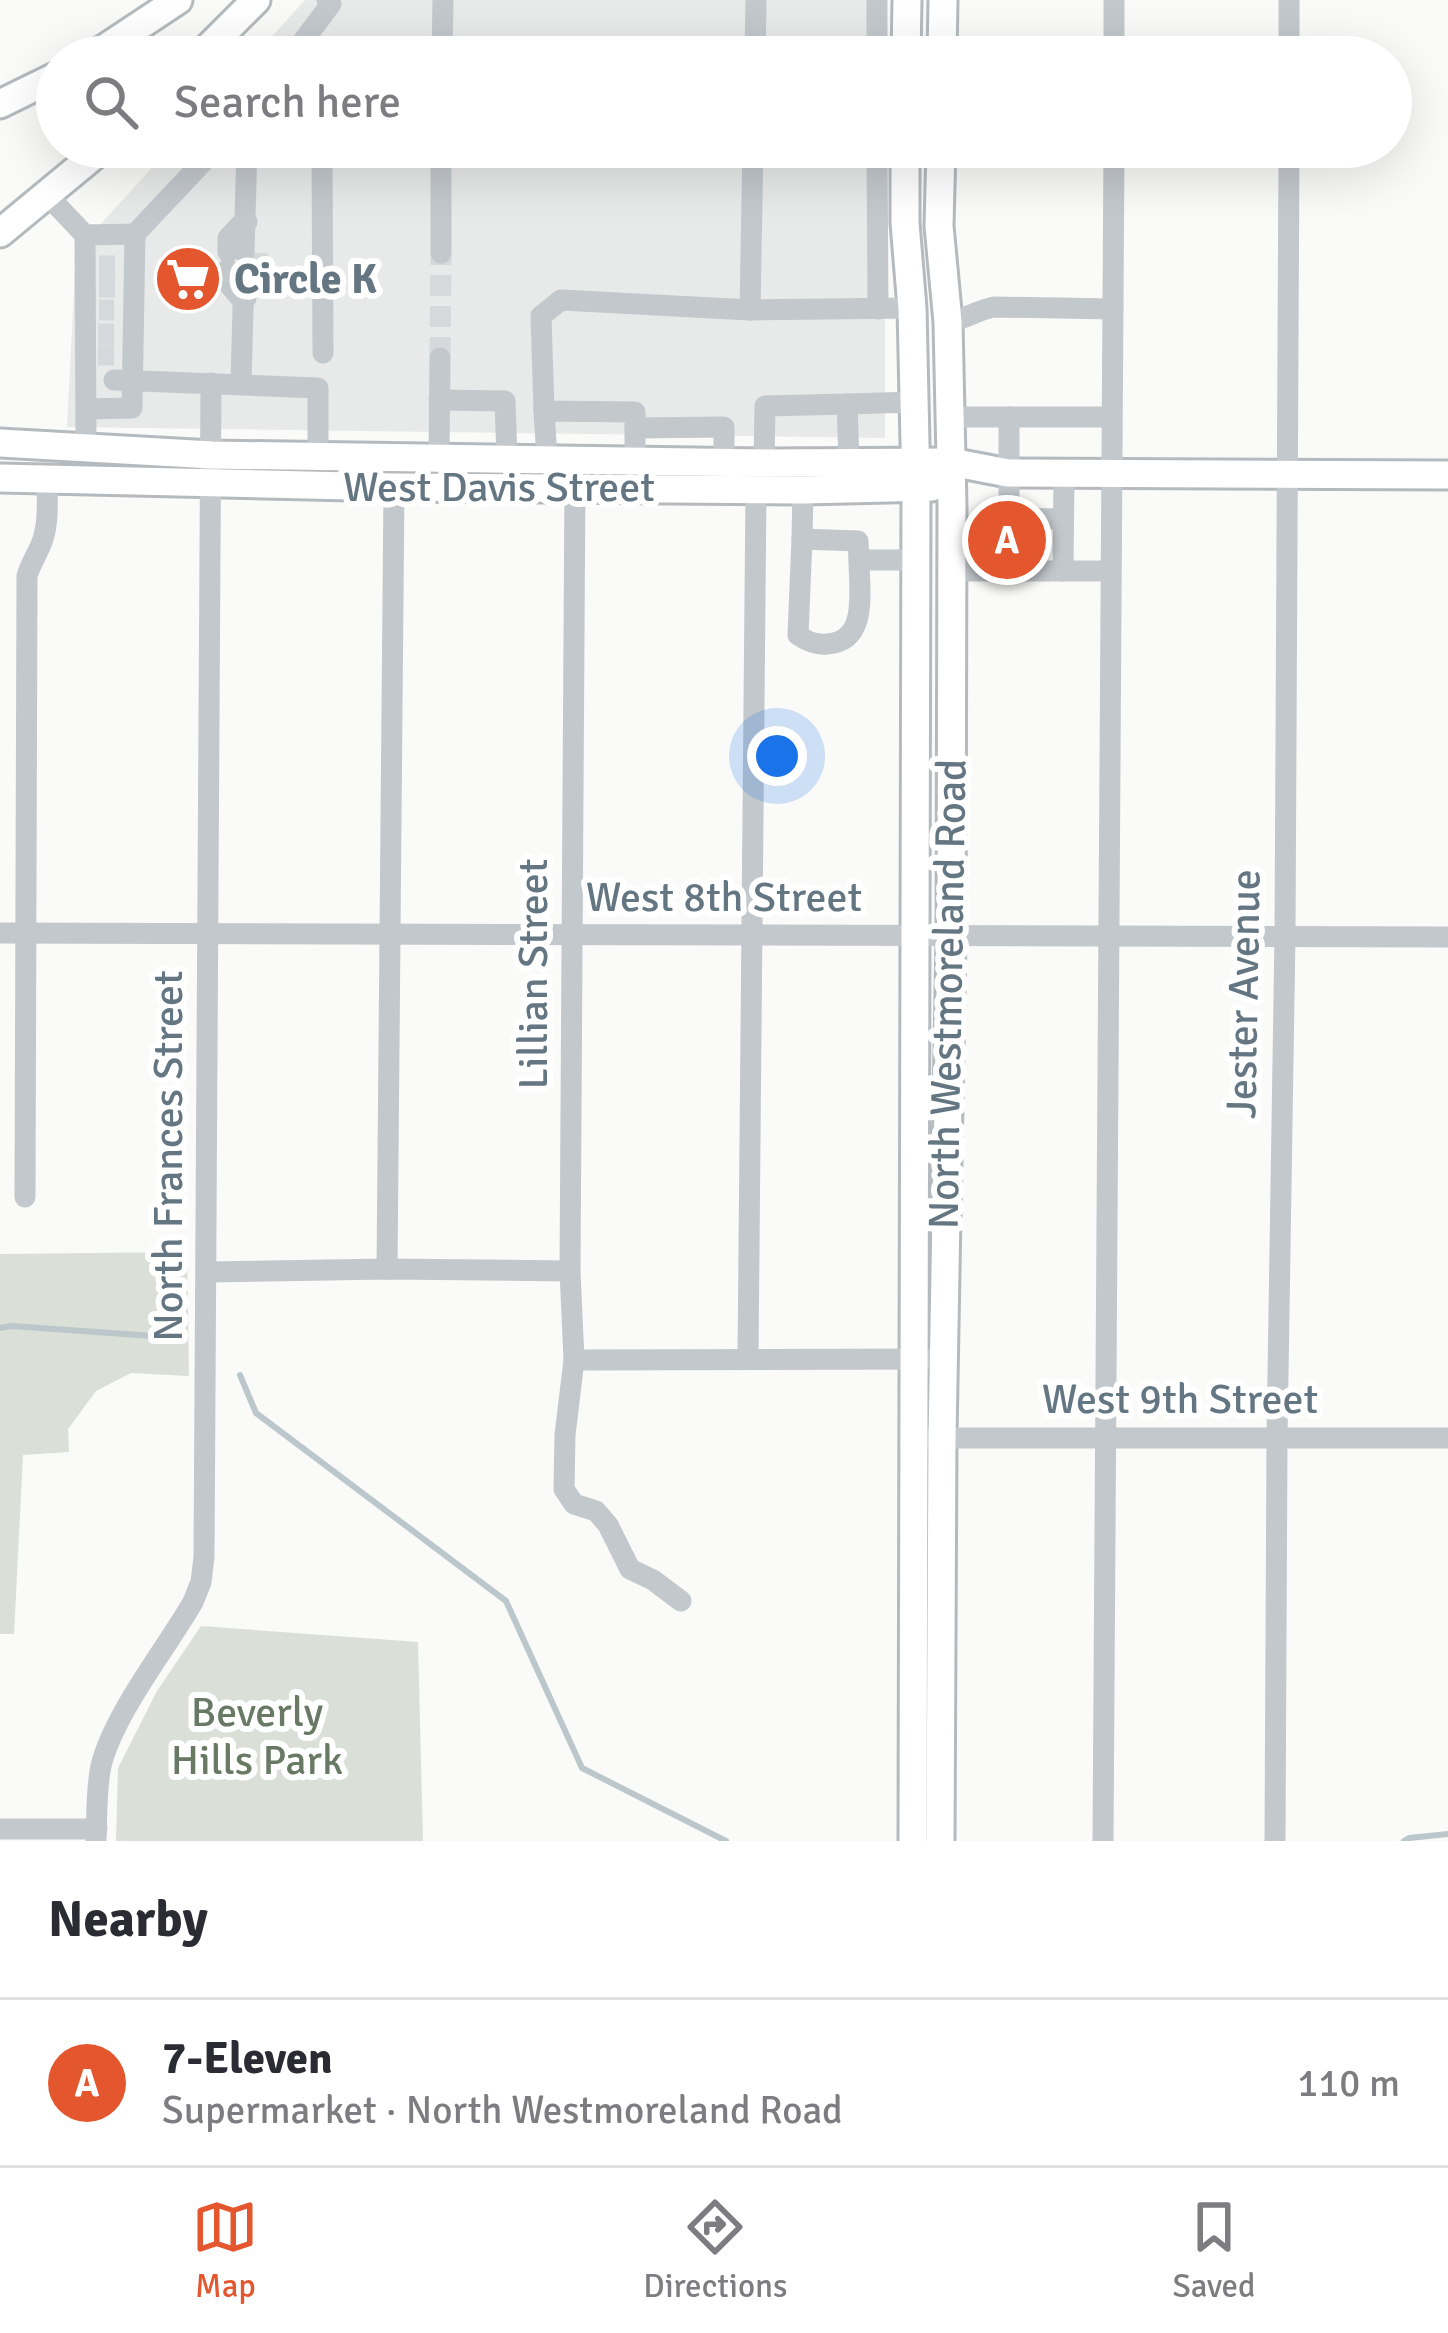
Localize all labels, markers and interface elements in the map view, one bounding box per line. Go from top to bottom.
search box [36,36,1412,168]
icon: search [78,69,144,135]
text: Search here [174,75,401,130]
supermarket icon: Circle K [153,244,223,314]
place label: Circle K [234,254,377,305]
street label: West Davis Street [343,462,655,513]
pin: A [968,495,1046,585]
your location [747,726,807,786]
street label: North Westmoreland Road [918,758,978,1230]
street label: Lillian Street [508,859,559,1089]
street label: Jester Avenue [1216,869,1272,1119]
street label: West 8th Street [586,872,862,923]
street label: North Frances Street [143,970,194,1342]
street label: West 9th Street [1042,1374,1318,1425]
park label: Beverly Hills Park [171,1687,343,1786]
text: Nearby [48,1888,208,1951]
text: 7-Eleven [162,2031,333,2086]
text: A [75,2059,99,2107]
text: 110 m [1297,2059,1400,2107]
text: Supermarket · North Westmoreland Road [162,2086,843,2134]
tab: Map [192,2194,258,2307]
tab: Directions [643,2194,788,2307]
tab: Saved [1172,2194,1256,2307]

